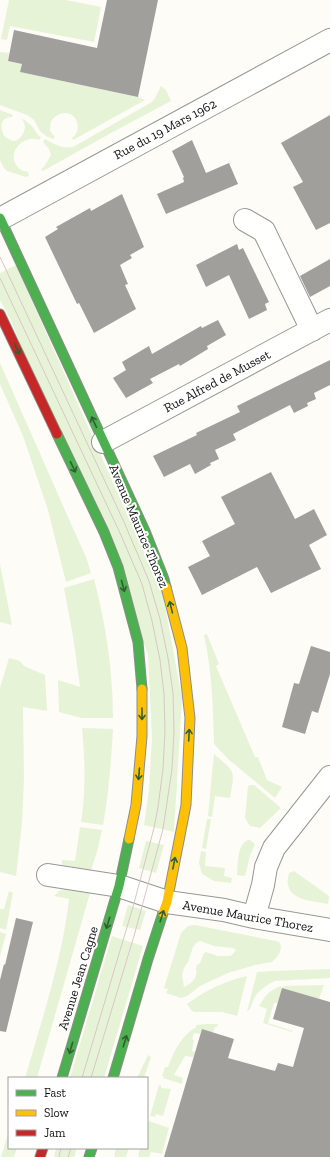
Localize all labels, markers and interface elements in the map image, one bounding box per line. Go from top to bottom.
street label: Rue du 19 Mars 1962 [111,96,219,162]
one-way arrow [14,343,21,355]
street label: Rue Alfred de Musset [161,346,273,415]
one-way arrow [90,417,97,429]
one-way arrow [70,461,77,473]
street label: Avenue Maurice Thorez [106,462,172,590]
one-way arrow [120,580,128,593]
one-way arrow [167,600,174,613]
one-way arrow [138,707,146,720]
one-way arrow [186,729,193,742]
one-way arrow [135,767,142,780]
one-way arrow [171,857,179,870]
street label: Avenue Maurice Thorez [181,897,315,935]
one-way arrow [159,910,166,923]
one-way arrow [104,916,111,929]
street label: Avenue Jean Cagne [55,924,101,1032]
one-way arrow [122,1034,129,1047]
one-way arrow [67,1041,74,1054]
legend [8,1077,148,1149]
text: Fast [44,1086,67,1100]
text: Slow [44,1106,70,1120]
text: Jam [44,1126,66,1140]

